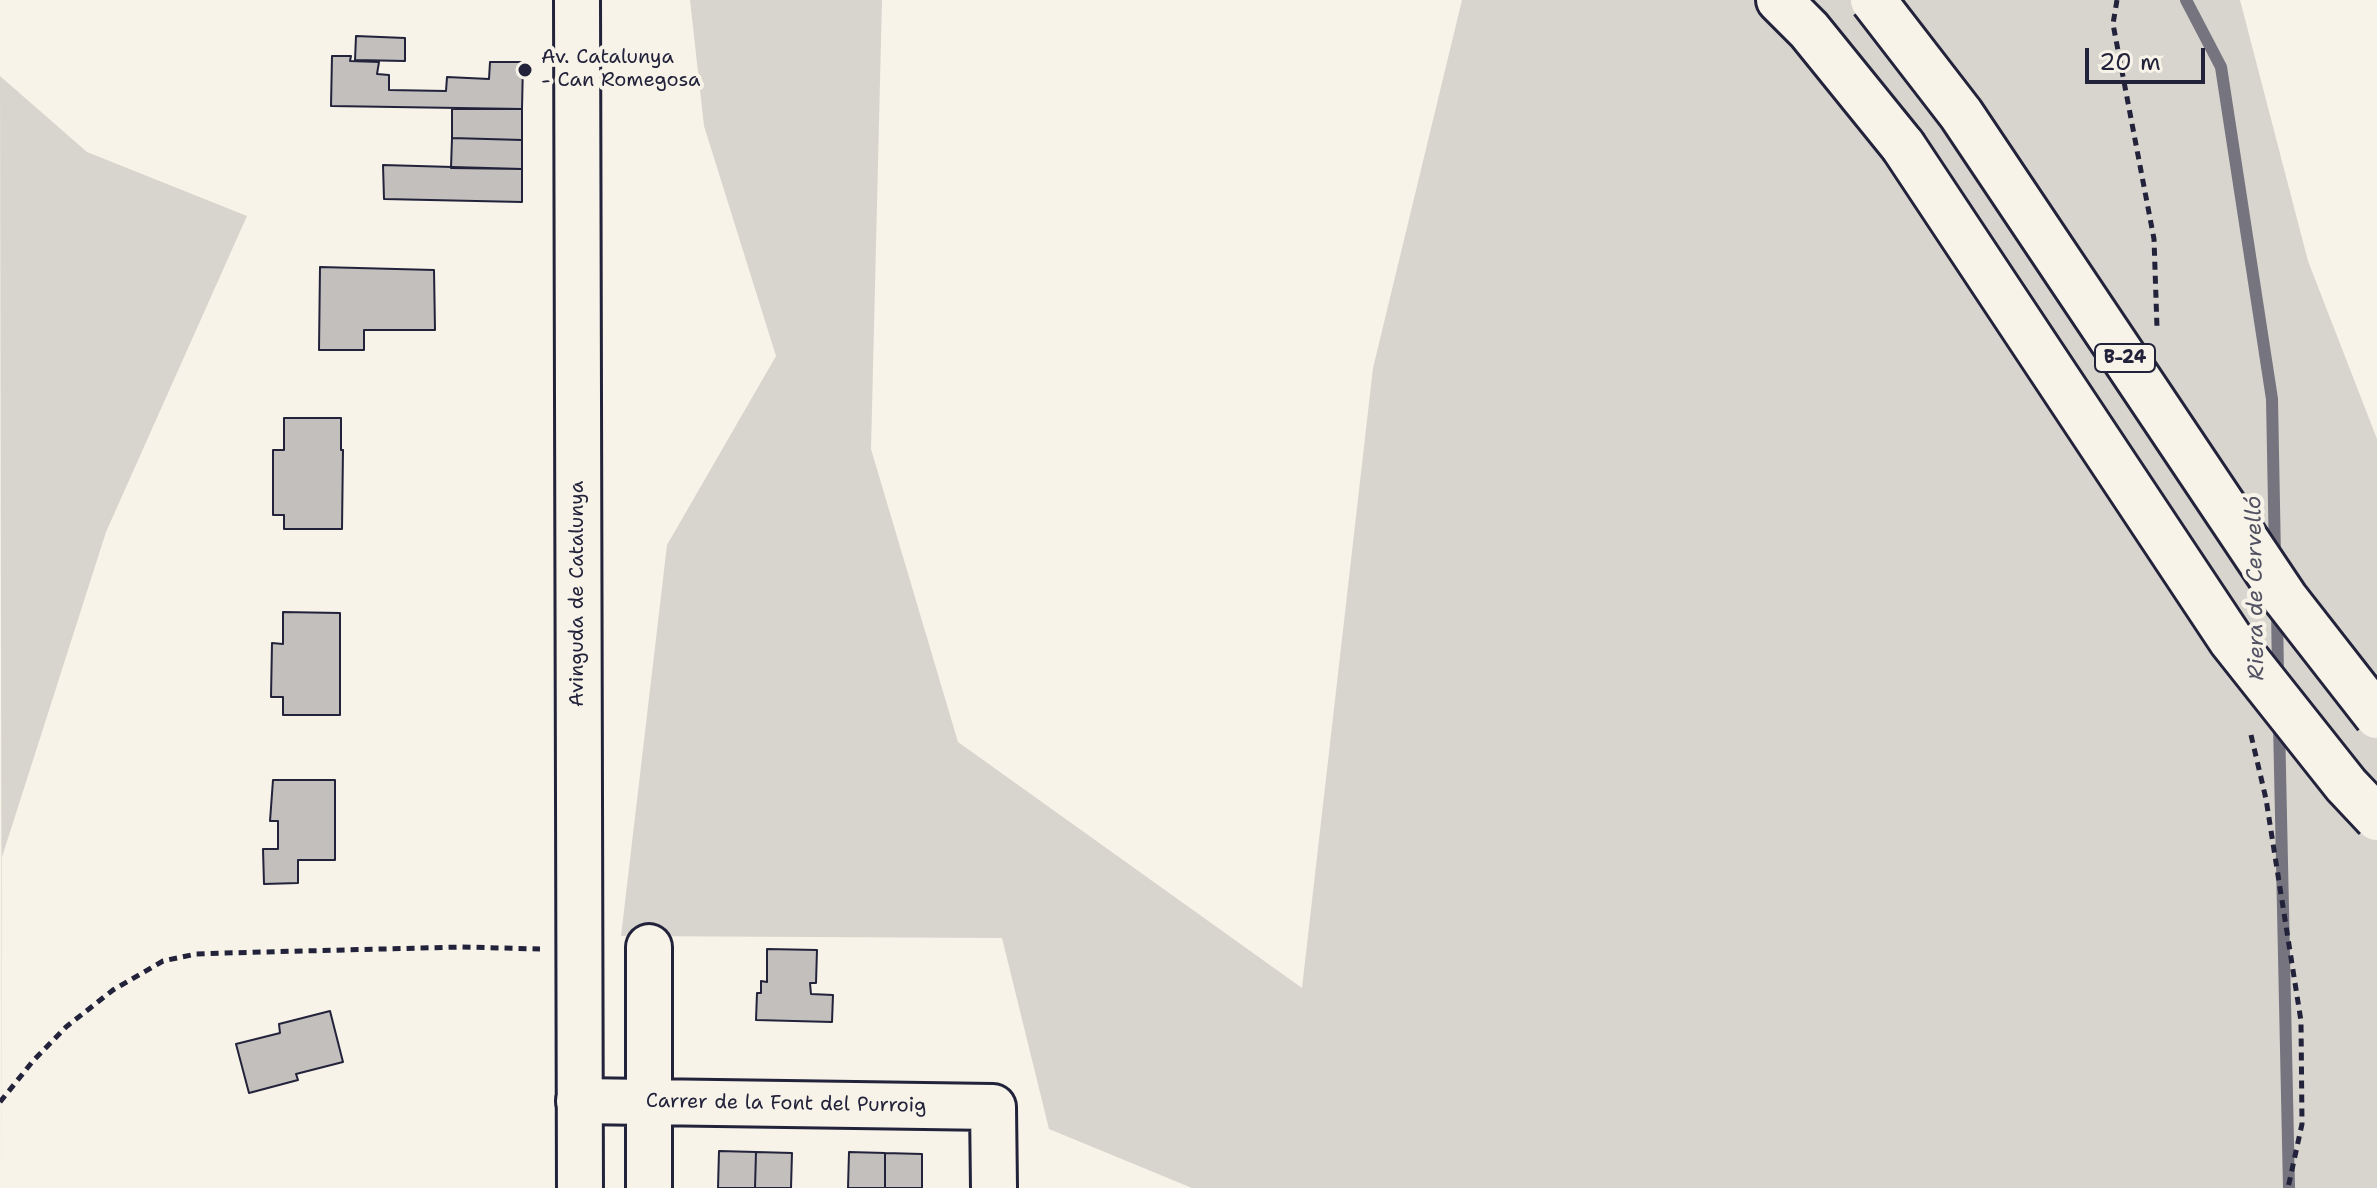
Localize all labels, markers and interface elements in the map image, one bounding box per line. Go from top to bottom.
scale bar [2089,32,2209,82]
place label: Av. Catalunya - Can Romegosa [541,46,701,93]
text: 20 m [2099,46,2161,78]
marker: Av. Catalunya - Can Romegosa [516,61,534,79]
road number: B-24 [2095,344,2155,372]
street label: Avinguda de Catalunya [566,481,590,707]
water label: Riera de Cervelló [2241,496,2271,680]
street label: Carrer de la Font del Purroig [646,1090,926,1118]

